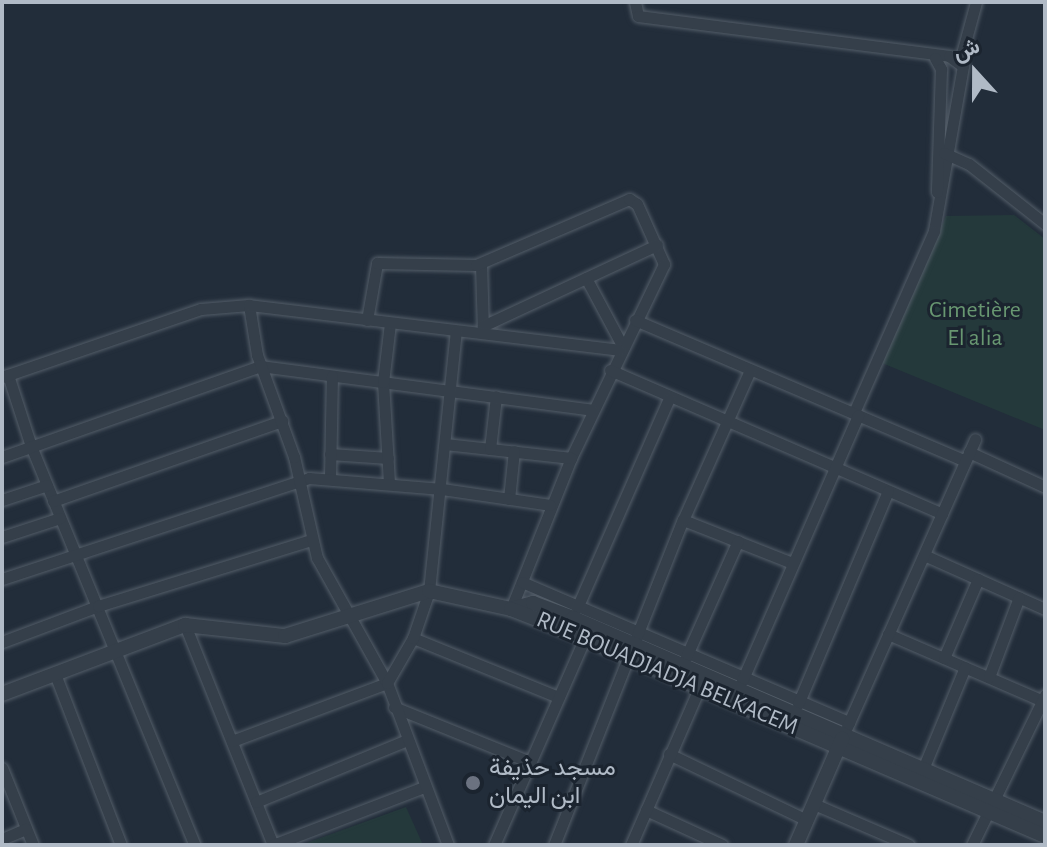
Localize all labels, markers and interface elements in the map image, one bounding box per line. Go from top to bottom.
north arrow [935,32,1015,112]
text: ش [950,35,983,65]
park label: Cimetière El alia [929,297,1021,353]
street label: RUE BOUADJADJA BELKACEM [532,606,802,742]
place label: مسجد حذيفة ابن اليمان [489,755,616,811]
marker: مسجد حذيفة ابن اليمان [464,774,482,792]

